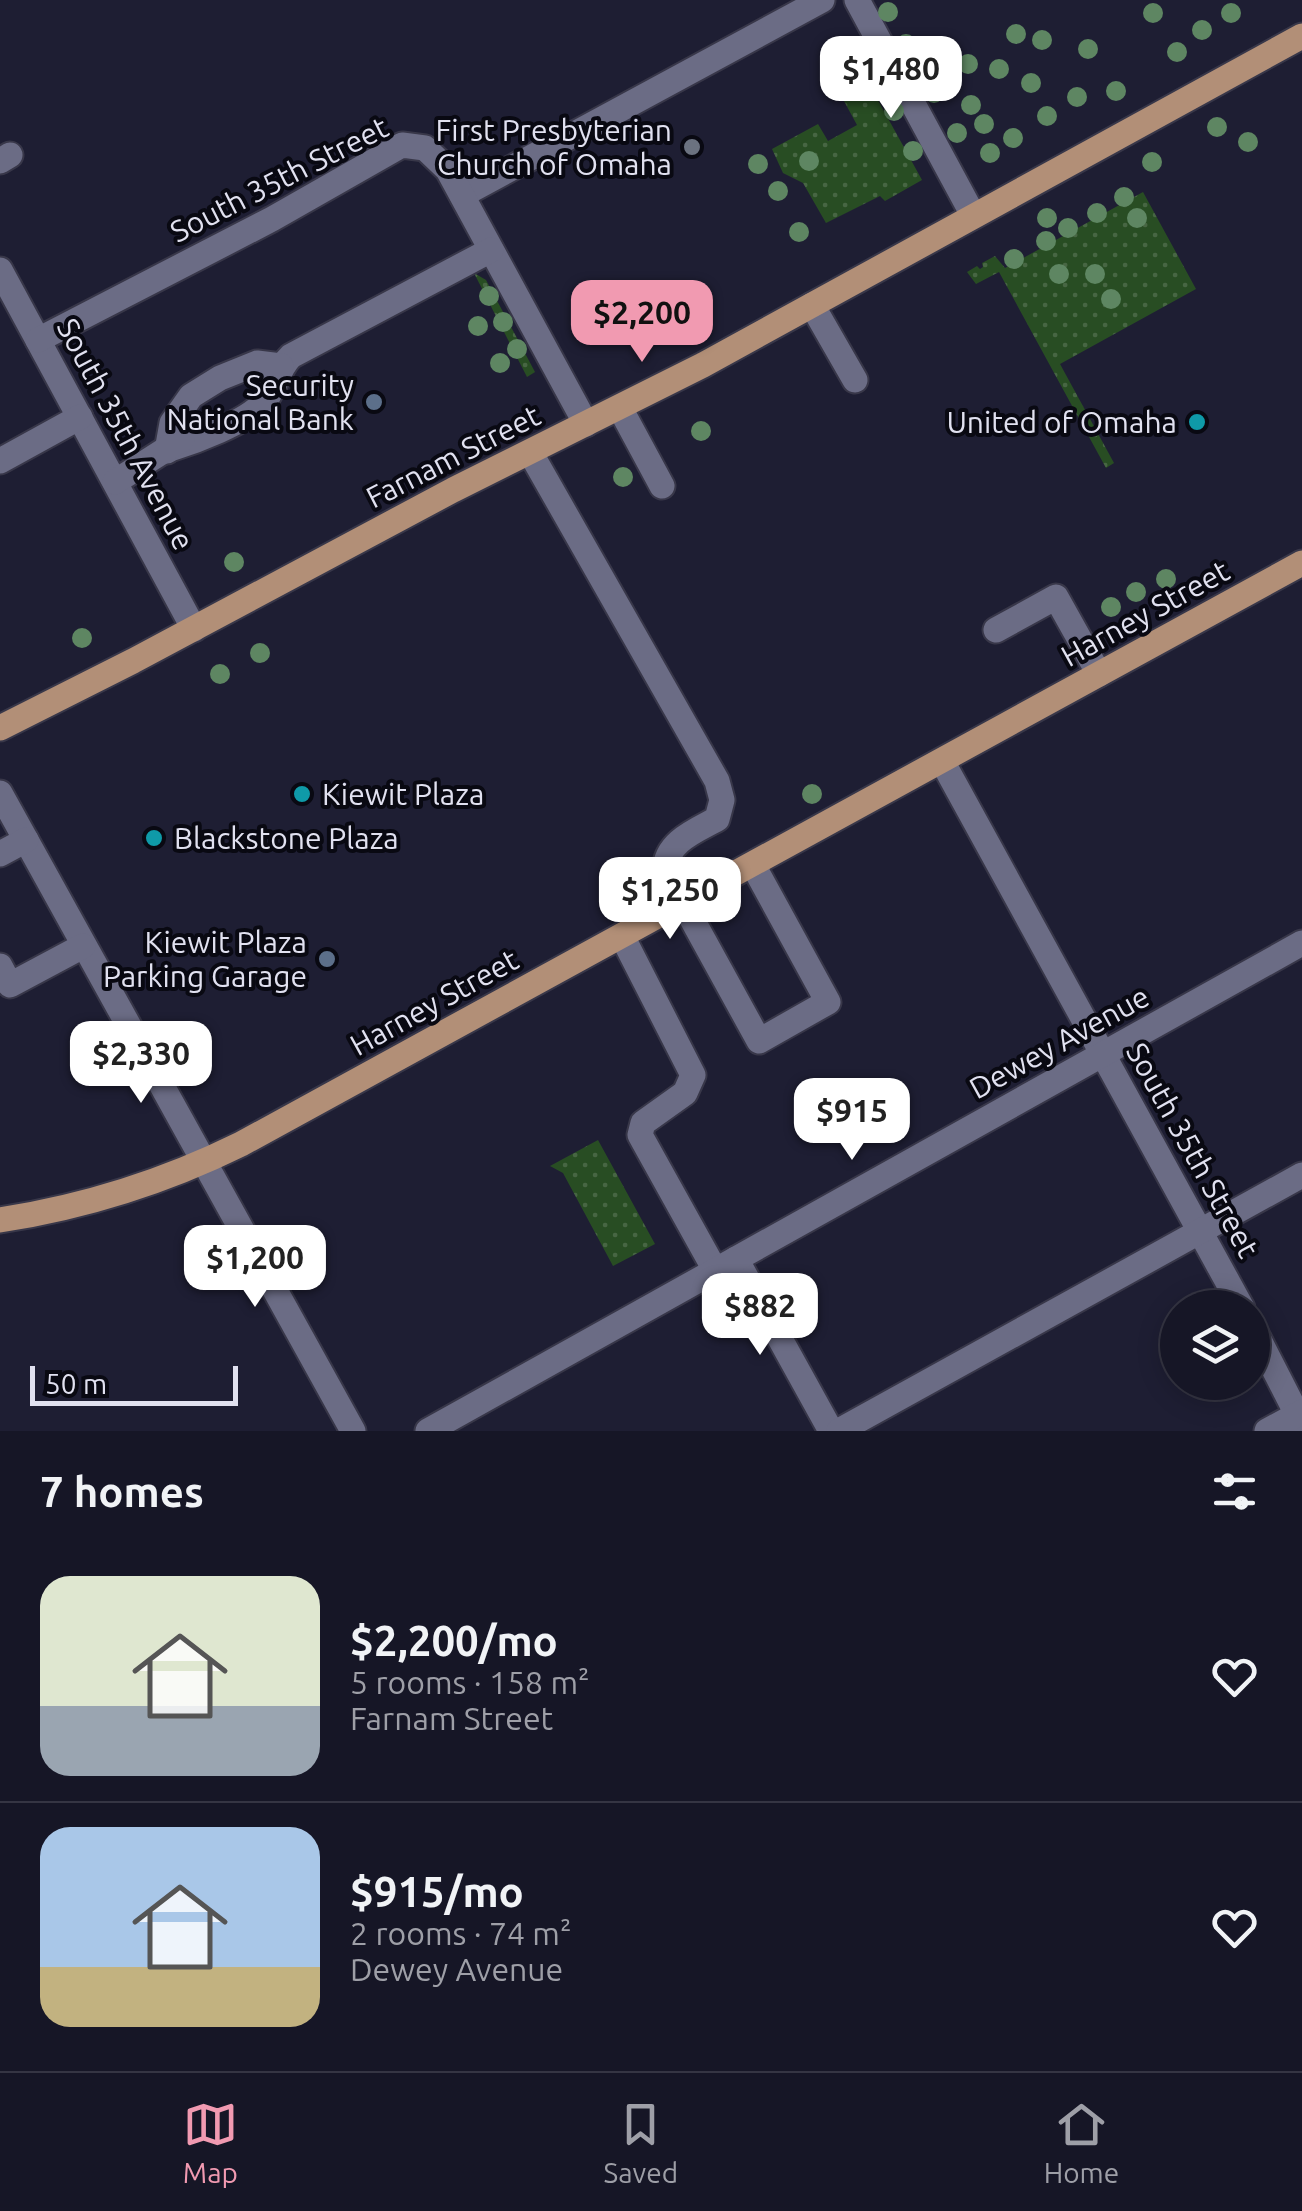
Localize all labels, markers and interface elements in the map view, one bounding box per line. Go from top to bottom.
pin: $1,480 [810,36,972,121]
text: $1,480 [842,50,940,86]
street label: South 35th Street [165,109,394,249]
place label: First Presbyterian Church of Omaha [436,113,672,181]
marker: First Presbyterian Church of Omaha [681,136,703,158]
pin: $2,200 [561,280,723,365]
text: $2,200 [593,294,691,330]
street label: South 35th Avenue [51,313,201,555]
place label: Security National Bank [167,368,354,436]
marker: Security National Bank [363,391,385,413]
street label: Farnam Street [360,398,546,514]
place label: United of Omaha [946,405,1177,439]
marker: United of Omaha [1186,411,1208,433]
street label: Harney Street [1055,553,1235,673]
place label: Kiewit Plaza [322,777,484,811]
marker: Kiewit Plaza [291,783,313,805]
place label: Blackstone Plaza [174,821,399,855]
marker: Blackstone Plaza [143,827,165,849]
pin: $1,250 [589,857,751,942]
text: $1,250 [621,871,719,907]
place label: Kiewit Plaza Parking Garage [103,925,307,993]
street label: Harney Street [344,942,524,1062]
marker: Kiewit Plaza Parking Garage [316,948,338,970]
street label: Dewey Avenue [963,979,1155,1105]
pin: $2,330 [60,1021,222,1106]
text: $2,330 [92,1035,190,1071]
street label: South 35th Street [1120,1037,1266,1263]
pin: $915 [793,1078,911,1163]
text: $915 [816,1092,888,1128]
pin: $1,200 [174,1225,336,1310]
text: $1,200 [206,1239,304,1275]
pin: $882 [701,1273,819,1358]
text: $882 [724,1287,796,1323]
map controls [1160,1290,1270,1400]
button: layers [1160,1290,1270,1400]
scale bar [30,1361,238,1406]
text: 50 m [45,1368,107,1399]
icon: filters [1207,1464,1262,1519]
text: 7 homes [40,1468,204,1515]
icon: home [120,1616,240,1736]
text: $2,200/mo [350,1617,558,1664]
icon: heart [1207,1649,1262,1704]
text: 5 rooms · 158 m² [350,1664,590,1700]
text: Farnam Street [350,1700,553,1736]
icon: home [120,1867,240,1987]
text: $915/mo [350,1868,524,1915]
icon: heart [1207,1900,1262,1955]
text: 2 rooms · 74 m² [350,1915,571,1951]
text: Dewey Avenue [350,1951,563,1987]
tab: Map [183,2097,238,2188]
tab: Saved [604,2097,678,2188]
tab: Home [1044,2097,1119,2188]

